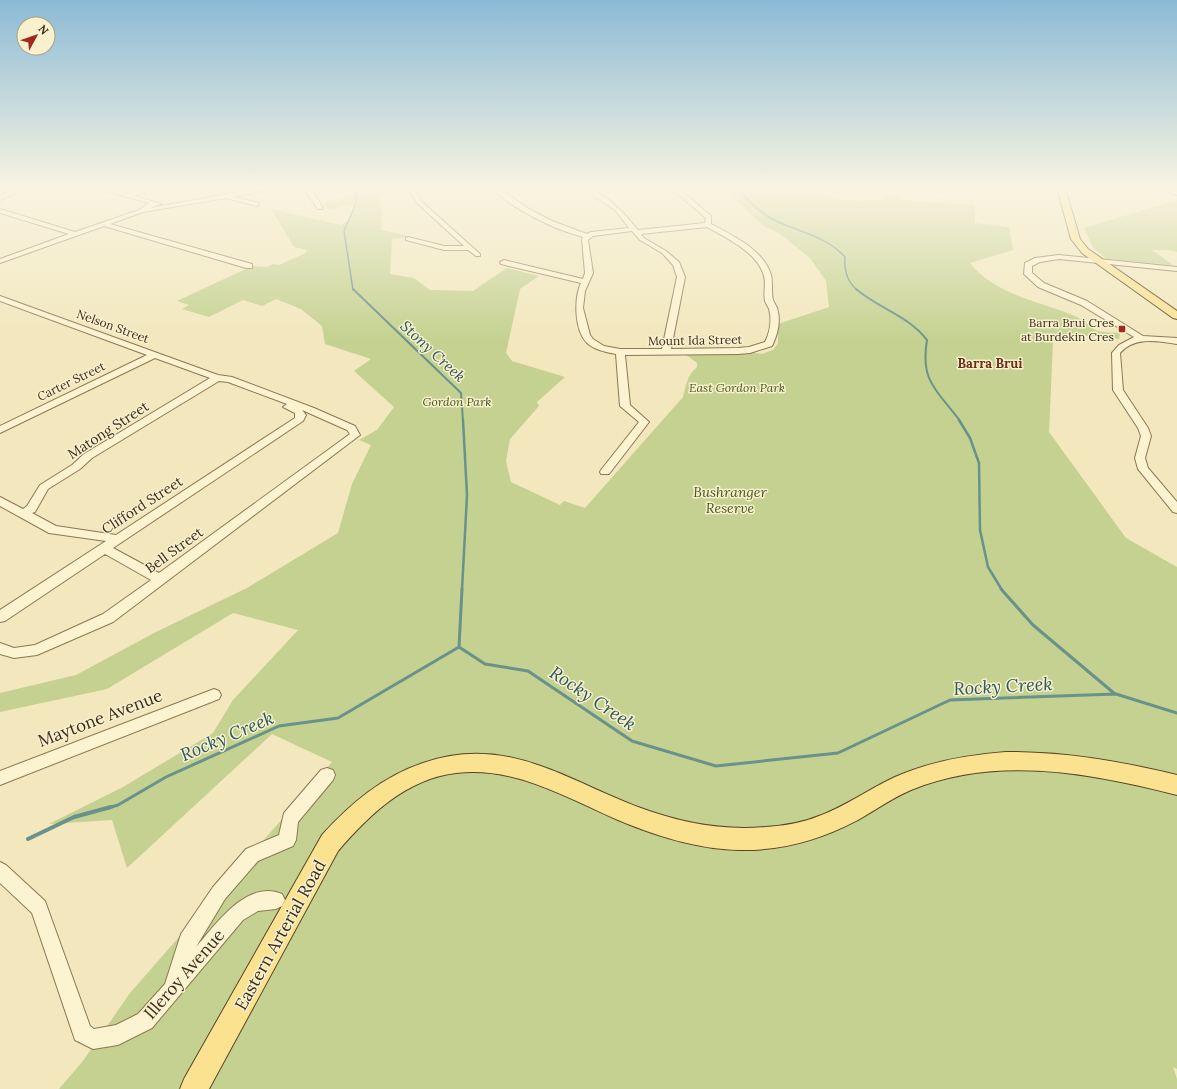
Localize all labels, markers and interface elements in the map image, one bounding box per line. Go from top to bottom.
north arrow [16,16,56,56]
text: N [36,22,52,38]
street label: Nelson Street [75,306,152,346]
place label: Barra Brui Cres at Burdekin Cres [1021,315,1114,344]
water label: Stony Creek [397,316,470,386]
marker: Barra Brui Cres at Burdekin Cres [1117,324,1127,334]
street label: Mount Ida Street [648,332,743,348]
district label: Barra Brui [957,355,1023,372]
street label: Carter Street [35,358,108,404]
park label: East Gordon Park [689,380,785,395]
park label: Gordon Park [422,394,492,409]
street label: Matong Street [64,397,152,463]
street label: Clifford Street [98,472,186,538]
park label: Bushranger Reserve [693,483,767,517]
street label: Bell Street [141,523,207,577]
water label: Rocky Creek [545,661,641,735]
water label: Rocky Creek [953,672,1053,700]
street label: Maytone Avenue [35,684,165,752]
water label: Rocky Creek [177,706,277,766]
street label: Eastern Arterial Road [230,856,330,1014]
street label: Illeroy Avenue [139,924,229,1024]

